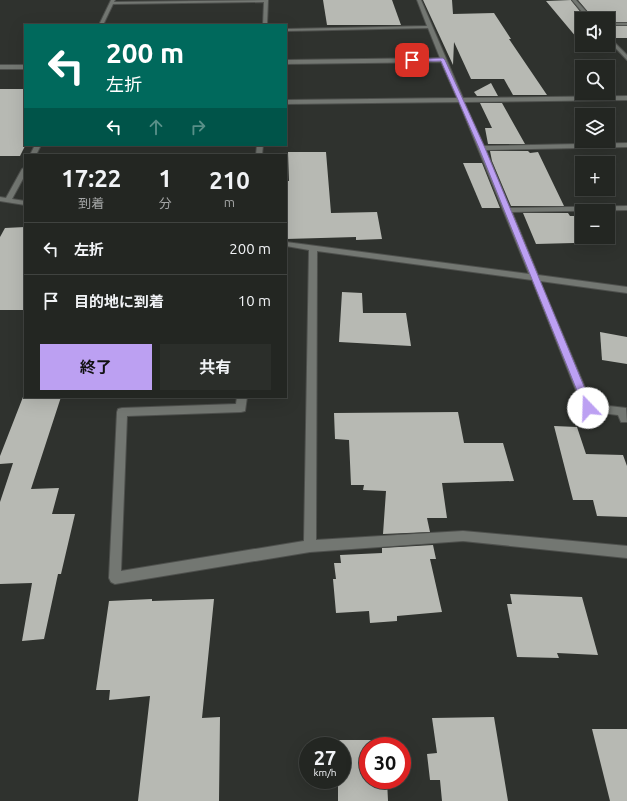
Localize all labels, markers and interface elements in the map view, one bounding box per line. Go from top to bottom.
map controls [575,12,615,244]
button: sound [575,12,615,52]
text: 200 m [106,37,184,68]
icon: left [40,40,92,92]
pin [395,43,429,77]
icon: arrive [401,49,423,71]
button: search [575,60,615,100]
text: 左折 [106,74,142,94]
button: layers [575,108,615,148]
icon: left [103,116,125,138]
icon: ahead [145,116,167,138]
icon: right [187,116,209,138]
button: + [575,156,615,196]
text: 17:22 [61,165,121,192]
text: 1 [158,165,172,192]
text: 210 [209,167,250,194]
text: m [224,195,235,209]
text: 到着 [78,196,104,210]
text: 分 [159,196,172,210]
button: − [575,204,615,244]
icon: left [40,238,62,260]
text: 200 m [229,240,271,257]
text: 左折 [74,241,104,258]
icon: arrive [40,290,62,312]
text: 10 m [238,292,271,309]
text: 目的地に到着 [74,293,164,310]
button: 終了 [40,344,152,390]
button: 共有 [160,344,271,390]
position arrow [567,387,609,429]
speed limit sign: 30 [359,737,411,789]
text: 27 [314,746,336,769]
text: km/h [313,767,337,778]

